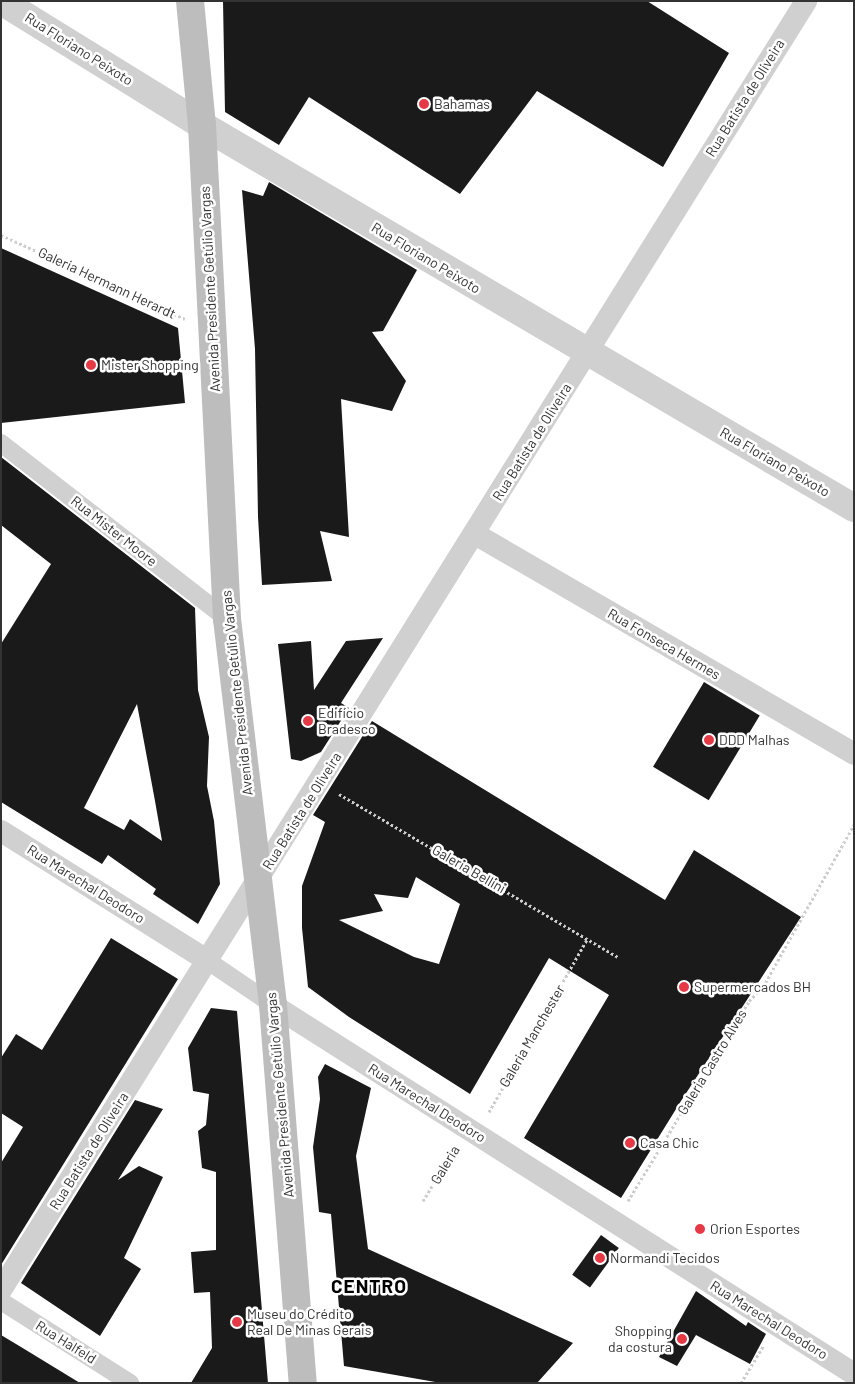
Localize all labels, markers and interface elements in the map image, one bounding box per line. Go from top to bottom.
street label: Rua Floriano Peixoto [22,9,136,89]
street label: Rua Batista de Oliveira [702,36,788,160]
place label: Bahamas [434,96,490,112]
marker: Bahamas [418,98,430,110]
street label: Avenida Presidente Getúlio Vargas [196,186,224,392]
street label: Rua Floriano Peixoto [369,219,483,297]
street label: Galeria Hermann Herardt [36,244,178,322]
place label: Mister Shopping [101,357,199,373]
marker: Mister Shopping [85,359,97,371]
street label: Rua Batista de Oliveira [489,380,575,504]
street label: Rua Floriano Peixoto [717,424,833,500]
street label: Rua Mister Moore [68,492,160,570]
street label: Avenida Presidente Getúlio Vargas [218,590,256,796]
street label: Rua Fonseca Hermes [605,605,723,683]
place label: Edifício Bradesco [318,705,376,738]
marker: Edifício Bradesco [302,715,314,727]
place label: DDD Malhas [719,732,790,748]
marker: DDD Malhas [703,734,715,746]
street label: Rua Batista de Oliveira [259,749,345,873]
street label: Rua Marechal Deodoro [24,841,148,927]
street label: Galeria Bellini [429,841,509,897]
place label: Supermercados BH [694,979,811,995]
marker: Supermercados BH [678,981,690,993]
street label: Galeria Manchester [496,982,568,1090]
street label: Avenida Presidente Getúlio Vargas [263,992,297,1198]
street label: Galeria Castro Alves [674,1006,750,1118]
street label: Rua Marechal Deodoro [365,1060,489,1146]
street label: Rua Batista de Oliveira [46,1089,132,1213]
place label: Casa Chic [640,1135,699,1151]
marker: Casa Chic [624,1137,636,1149]
street label: Galeria [427,1143,463,1187]
place label: Orion Esportes [710,1221,800,1237]
marker: Orion Esportes [694,1223,706,1235]
place label: Normandi Tecidos [610,1250,720,1266]
marker: Normandi Tecidos [594,1252,606,1264]
district label: CENTRO [330,1275,408,1297]
street label: Rua Marechal Deodoro [707,1277,831,1363]
place label: Museu do Crédito Real De Minas Gerais [247,1306,371,1338]
marker: Museu do Crédito Real De Minas Gerais [231,1316,243,1328]
street label: Rua Halfeld [33,1317,99,1367]
place label: Shopping da costura [608,1323,672,1355]
marker: Shopping da costura [676,1333,688,1345]

